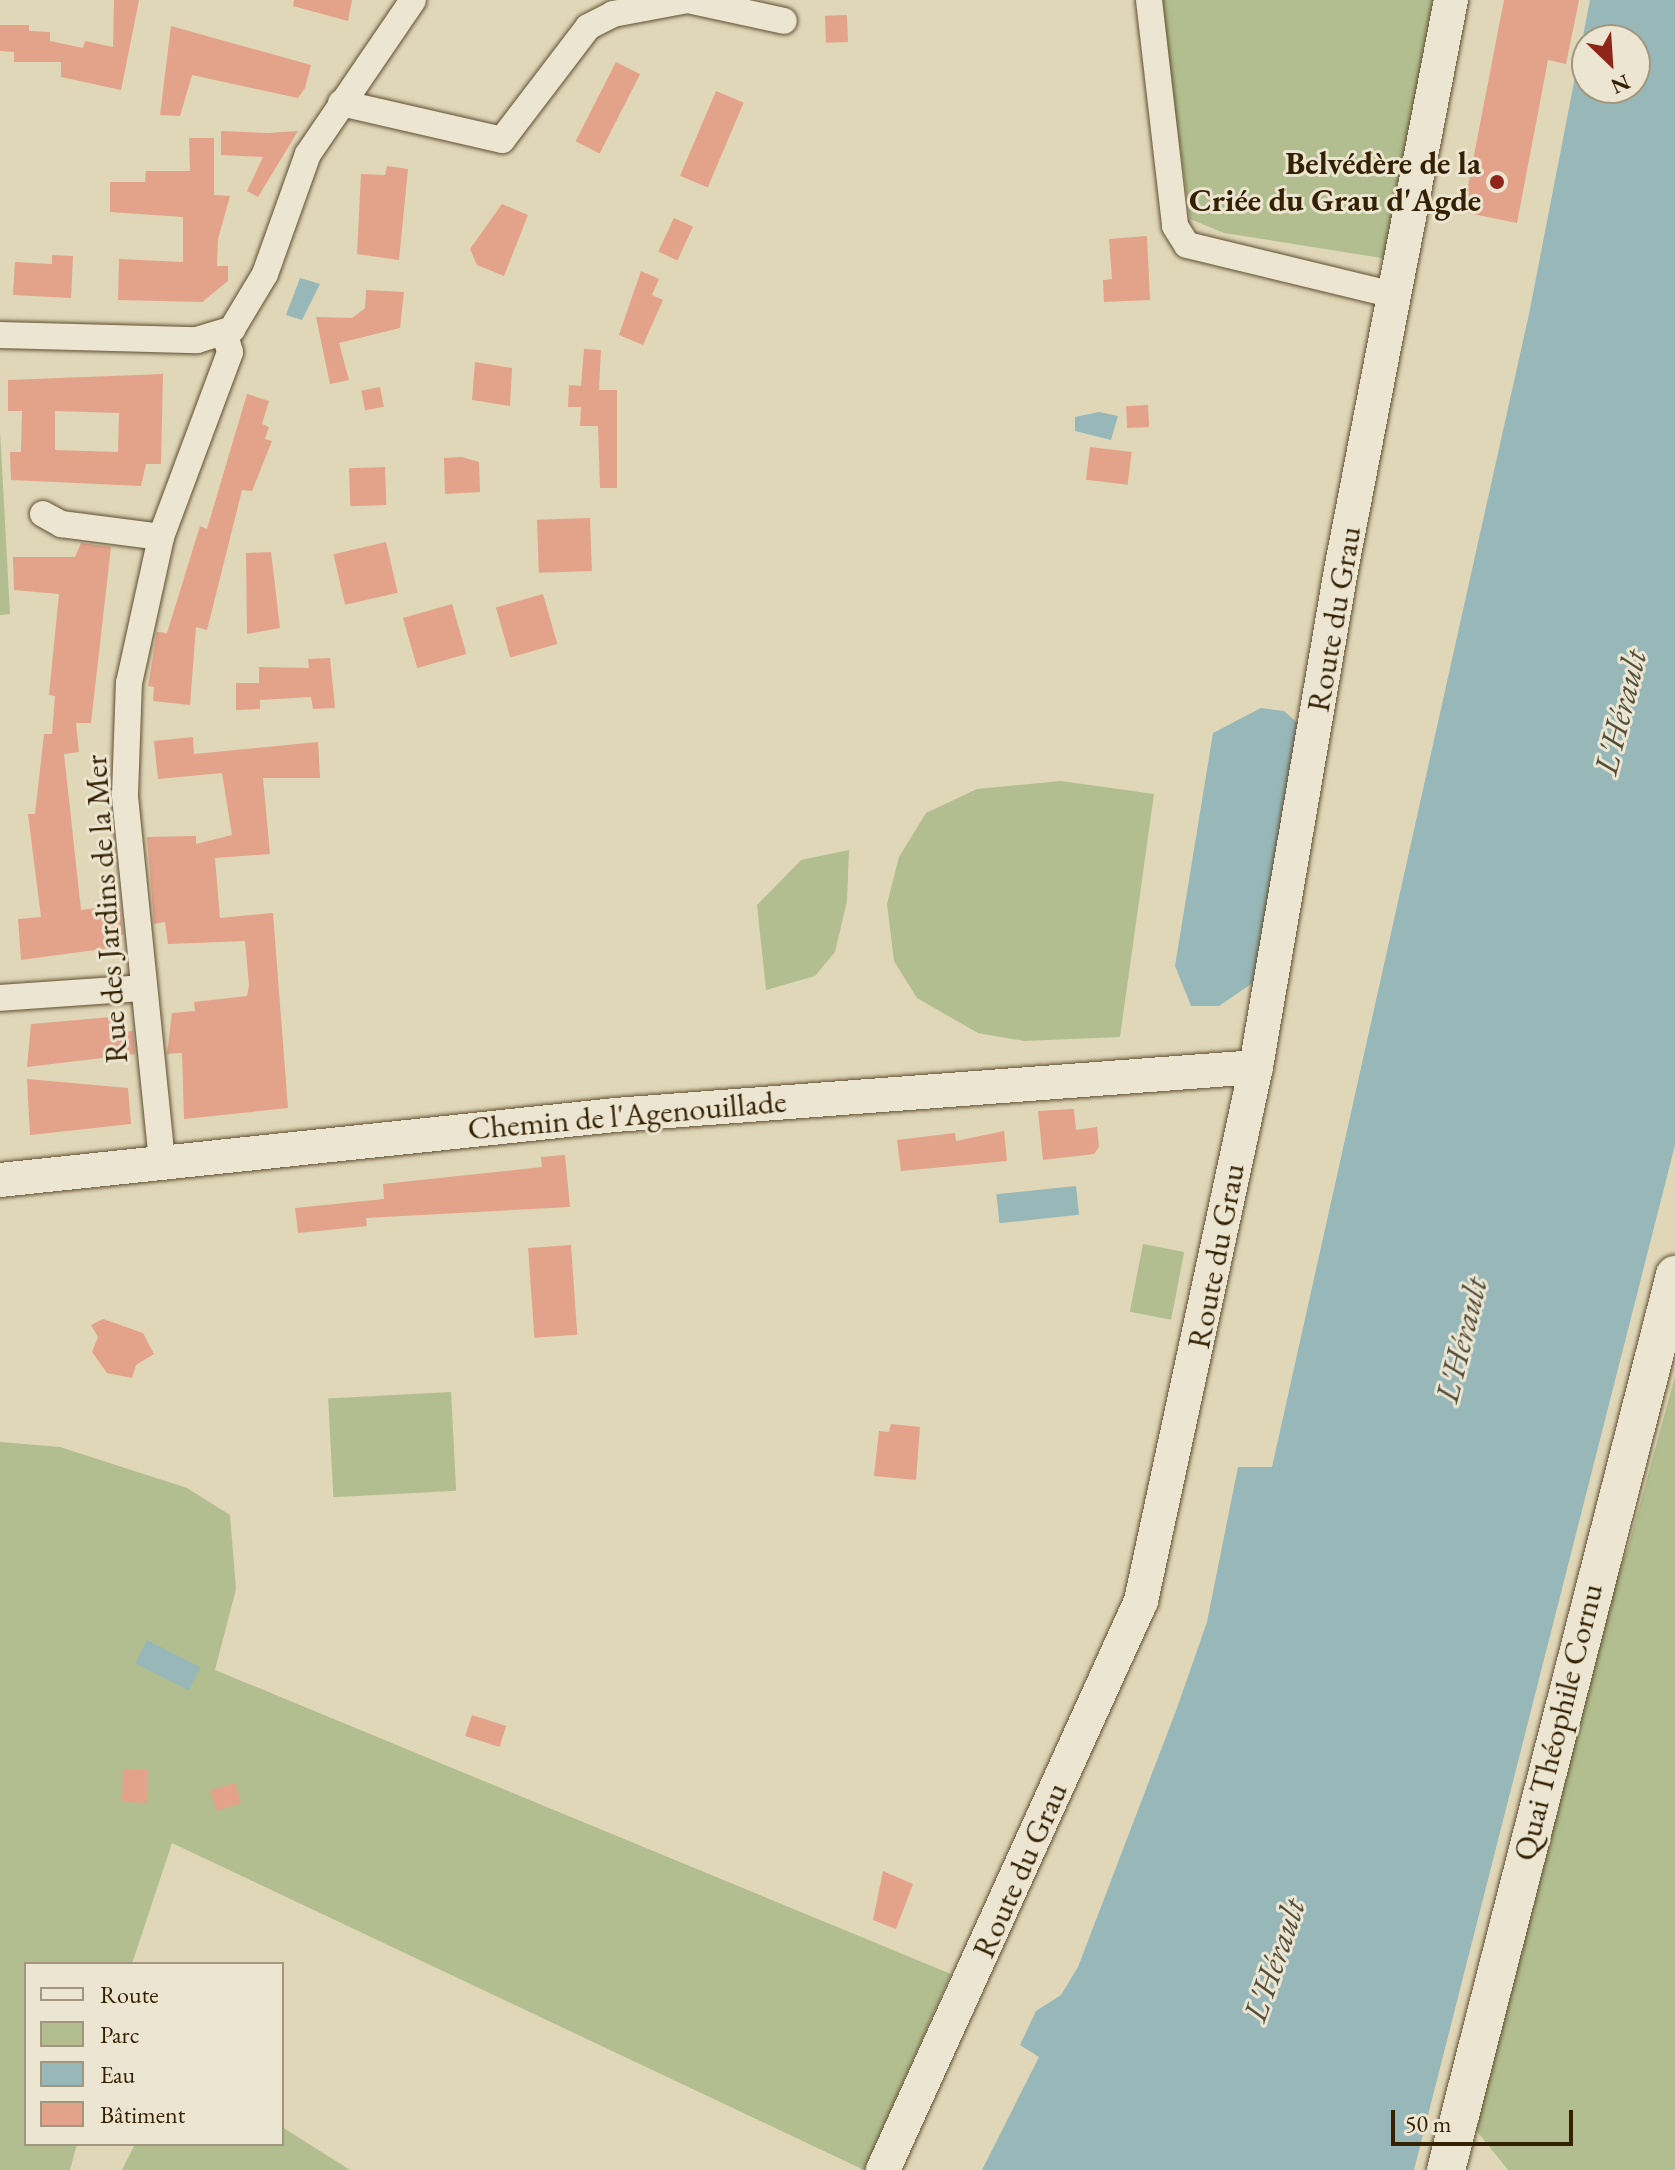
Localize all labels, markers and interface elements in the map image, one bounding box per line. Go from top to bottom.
north arrow [1571,24,1651,104]
text: N [1606,67,1635,101]
place label: Belvédère de la Criée du Grau d'Agde [1189,145,1481,220]
marker: Belvédère de la Criée du Grau d'Agde [1488,173,1506,191]
street label: Route du Grau [1299,523,1369,715]
water label: L'Hérault [1585,645,1655,779]
street label: Rue des Jardins de la Mer [76,753,136,1065]
street label: Chemin de l'Agenouillade [466,1082,788,1148]
street label: Route du Grau [1179,1160,1253,1352]
water label: L'Hérault [1426,1273,1496,1407]
street label: Quai Théophile Cornu [1505,1579,1611,1865]
street label: Route du Grau [964,1777,1076,1963]
water label: L'Hérault [1234,1893,1314,2027]
legend [24,1962,284,2146]
text: Route [100,1979,159,2010]
text: Parc [100,2019,139,2050]
text: Eau [100,2059,135,2090]
scale bar [1395,2094,1577,2144]
text: Bâtiment [100,2099,185,2130]
text: 50 m [1405,2108,1452,2139]

